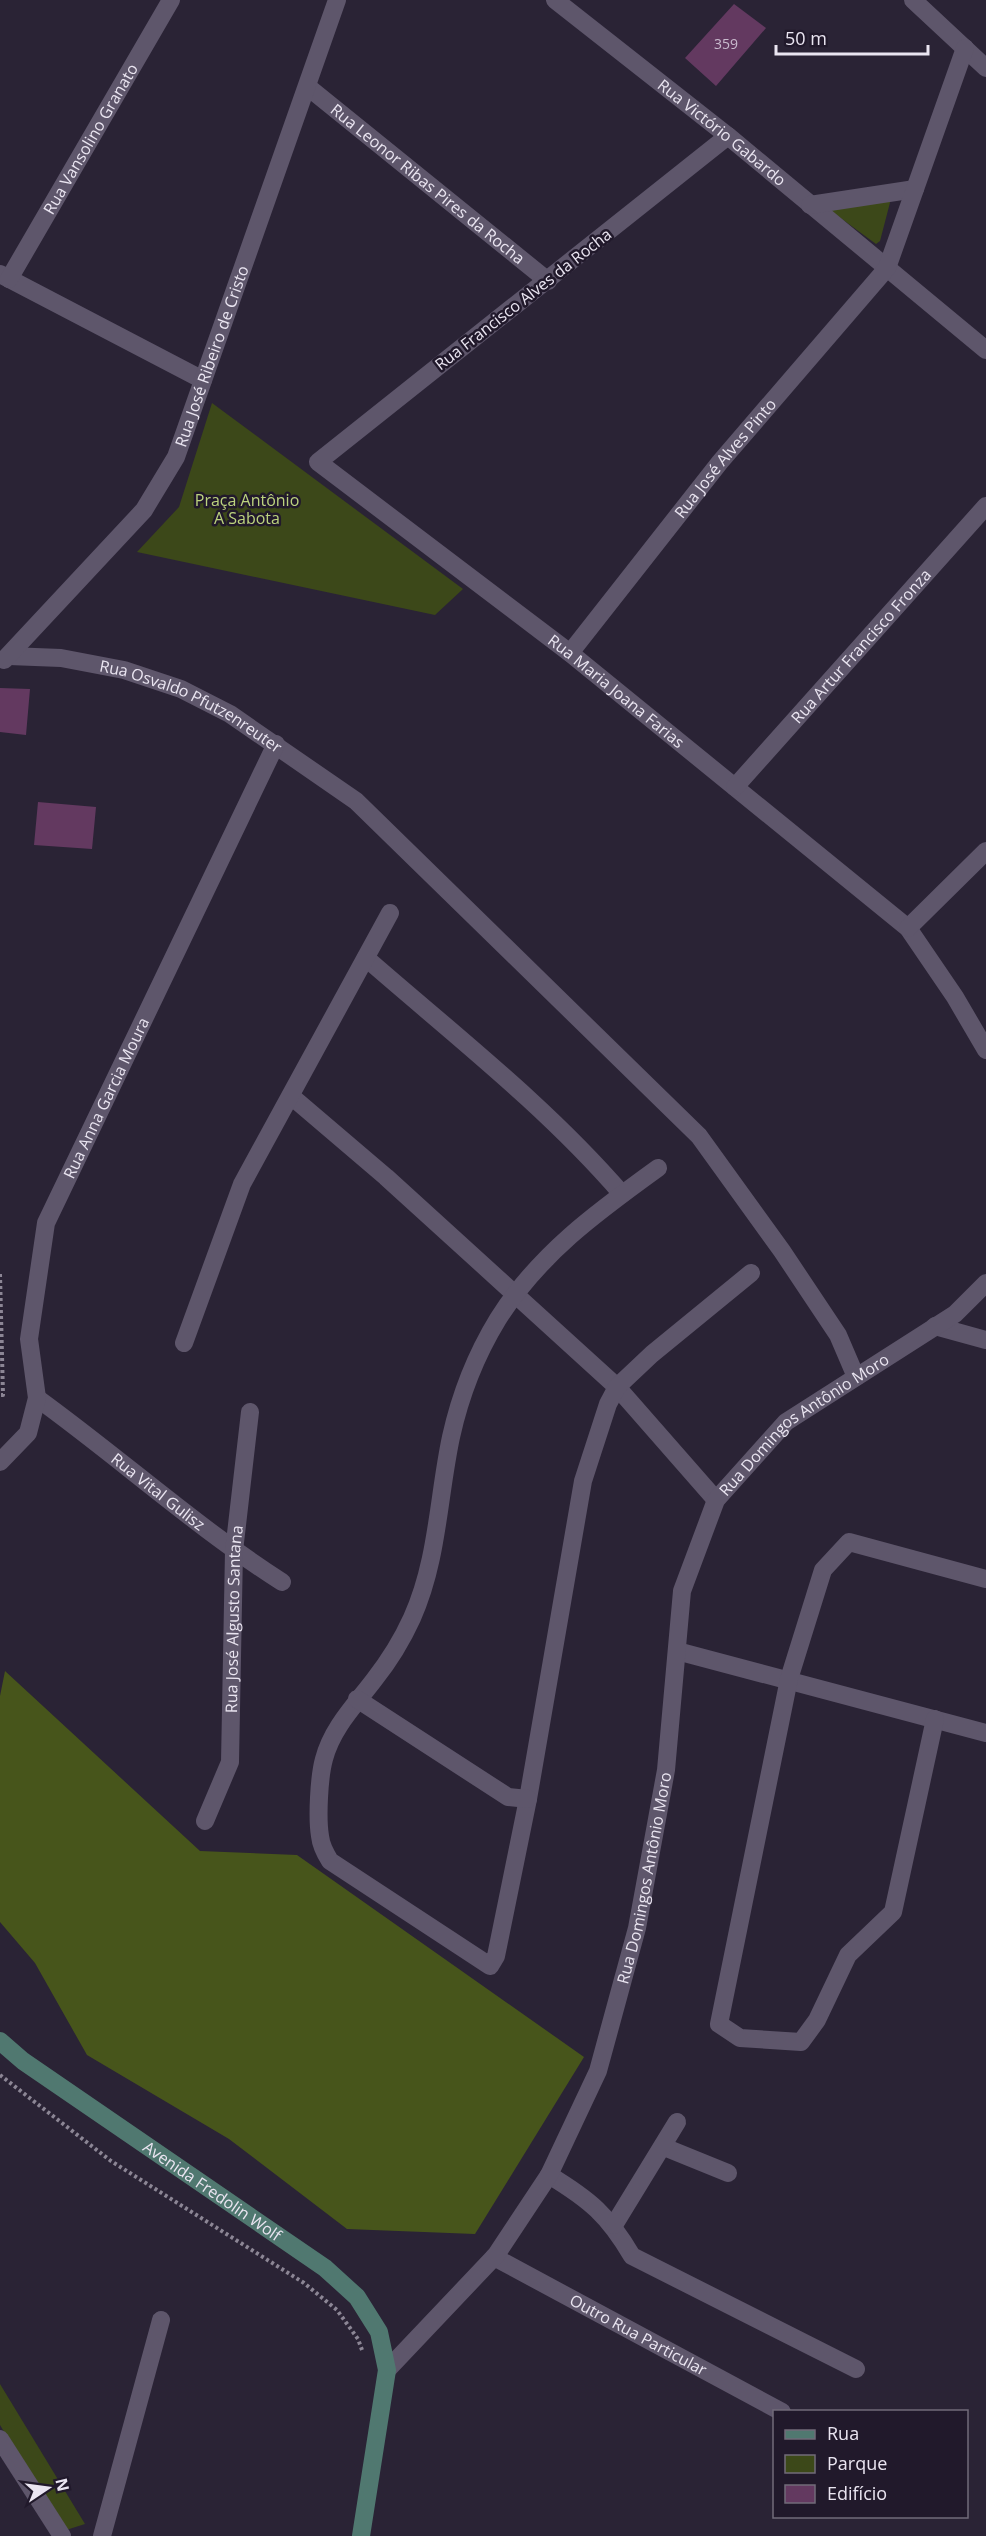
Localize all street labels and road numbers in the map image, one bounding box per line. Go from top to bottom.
street label: Rua Vansolino Granato [38,59,143,218]
street label: Rua Victório Gabardo [653,74,791,191]
street label: Rua Leonor Ribas Pires da Rocha [326,99,530,269]
street label: Rua Francisco Alves da Rocha [430,223,616,375]
street label: Rua José Ribeiro de Cristo [169,262,254,450]
street label: Rua José Alves Pinto [669,394,781,523]
street label: Rua Artur Francisco Fronza [786,564,936,728]
street label: Rua Maria Joana Farias [544,629,689,753]
street label: Rua Osvaldo Pfutzenreuter [98,655,287,758]
street label: Rua Anna Garcia Moura [58,1014,154,1182]
street label: Rua Domingos Antônio Moro [714,1348,893,1501]
street label: Rua Vital Gulisz [107,1448,210,1535]
street label: Rua José Algusto Santana [220,1524,248,1713]
street label: Rua Domingos Antônio Moro [611,1770,676,1986]
street label: Avenida Fredolin Wolf [139,2136,287,2247]
street label: Outro Rua Particular [566,2289,711,2381]

